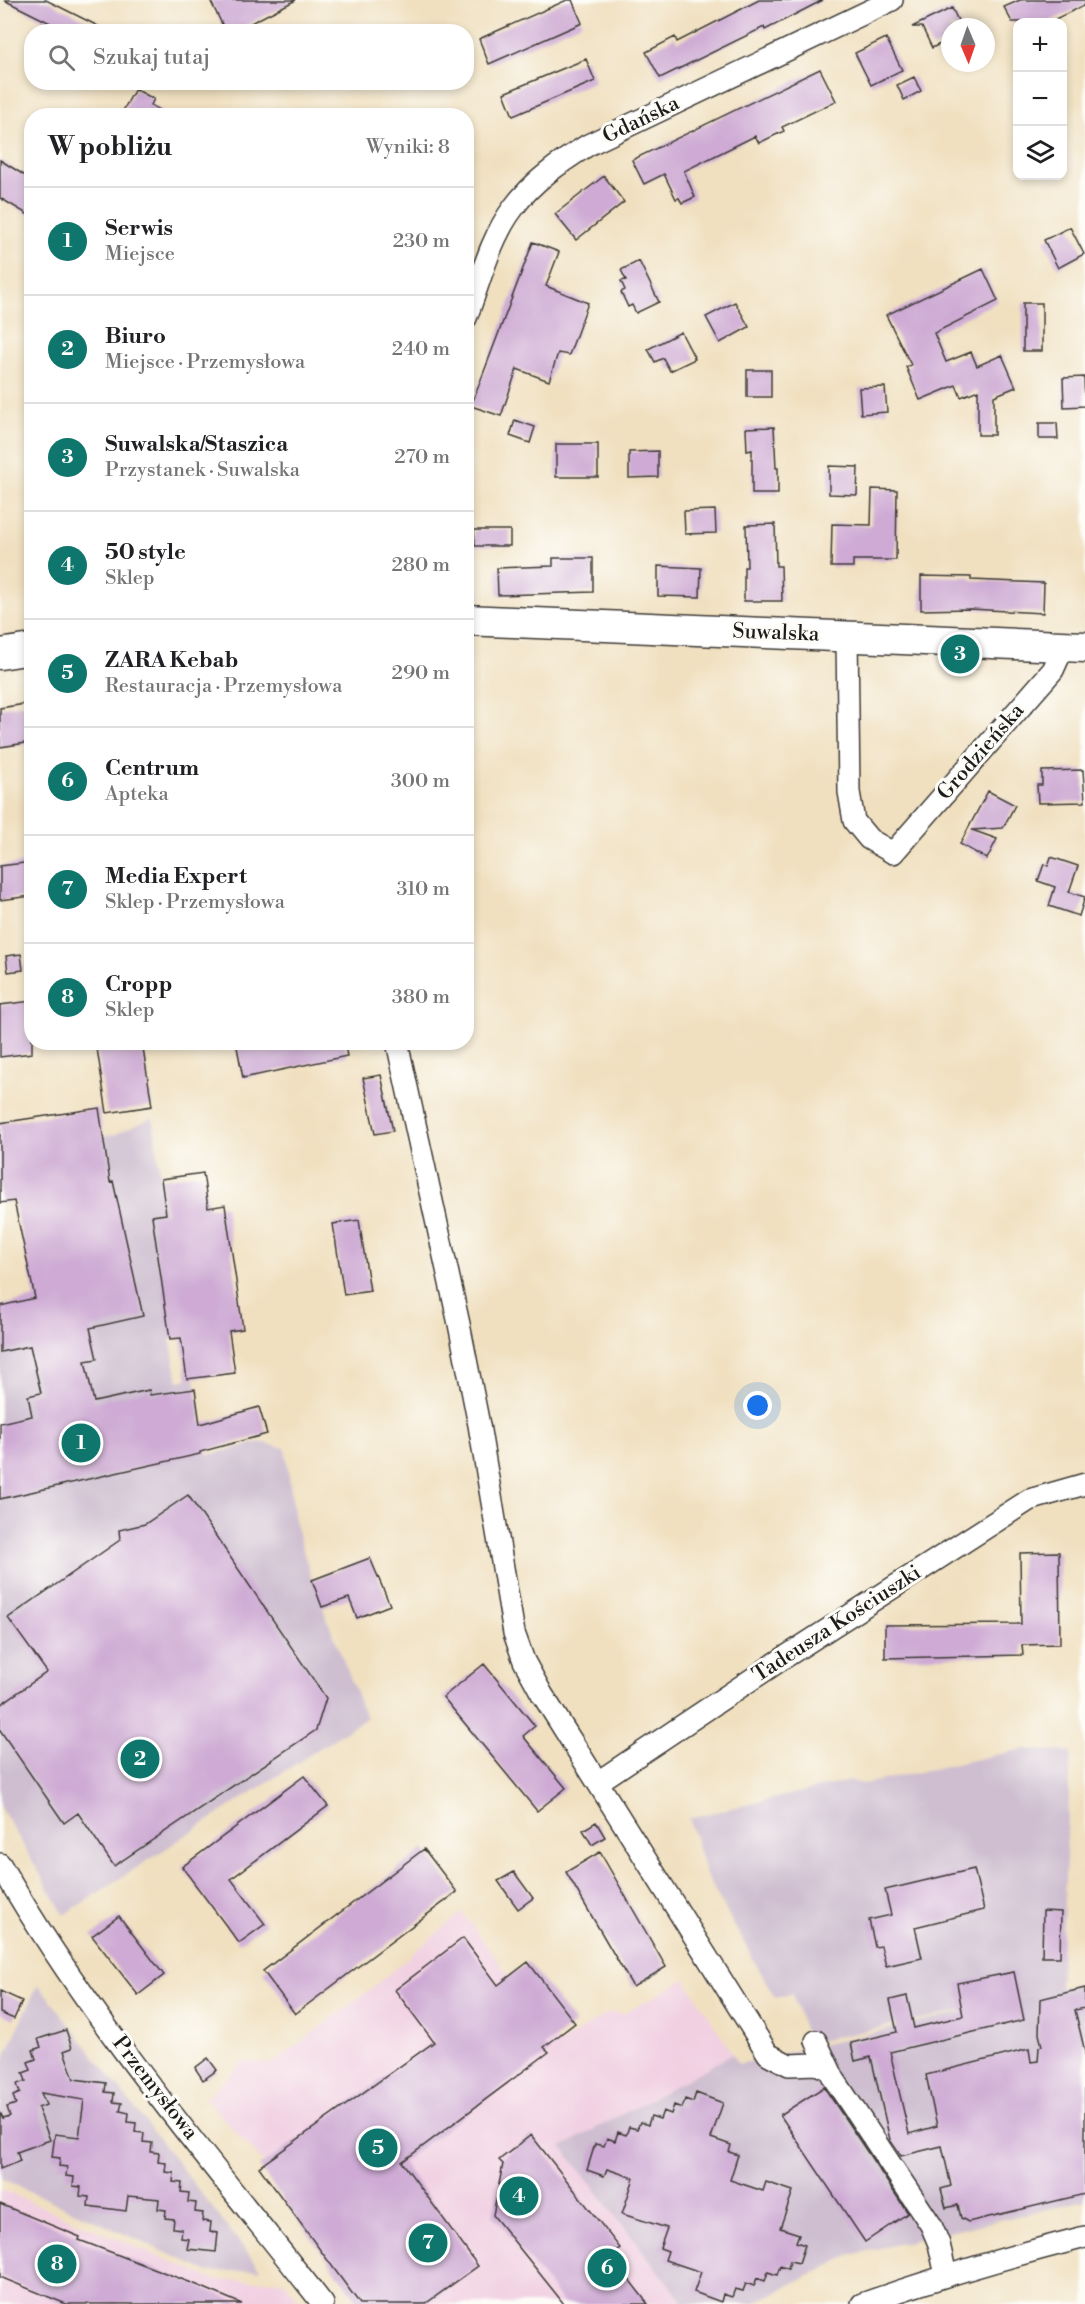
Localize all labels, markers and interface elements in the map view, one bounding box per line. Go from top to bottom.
north arrow [941,18,995,72]
map controls [1013,18,1067,180]
button: + [1013,18,1067,72]
search box [24,24,474,90]
icon: search [45,41,78,74]
text: Szukaj tutaj [93,44,210,71]
button: − [1013,72,1067,126]
street label: Gdańska [598,90,684,150]
button: layers [1013,126,1067,180]
text: W pobliżu [48,131,172,163]
text: Wyniki: 8 [366,135,450,160]
text: Serwis [105,215,173,242]
text: 1 [63,229,72,254]
text: 230 m [393,229,450,254]
text: Miejsce [105,242,175,267]
text: Biuro [105,323,166,350]
text: 2 [61,337,74,362]
text: 240 m [392,337,450,362]
text: Miejsce · Przemysłowa [105,350,305,375]
text: Suwalska/Staszica [105,431,288,458]
text: 3 [61,445,74,470]
text: 270 m [394,445,450,470]
text: Przystanek · Suwalska [105,458,300,483]
text: 50 style [105,539,186,566]
text: 4 [61,553,74,578]
text: 280 m [391,553,450,578]
text: Sklep [105,566,155,591]
street label: Suwalska [732,618,820,648]
pin: 3 [940,632,980,676]
text: ZARA Kebab [105,647,238,674]
text: 5 [61,661,74,686]
text: 290 m [392,661,450,686]
text: Restauracja · Przemysłowa [105,674,342,699]
street label: Grodzieńska [932,698,1030,806]
text: Centrum [105,755,199,782]
text: 6 [61,769,74,794]
text: 300 m [391,769,450,794]
text: Apteka [105,782,169,807]
text: Media Expert [105,863,247,890]
text: 7 [62,877,73,902]
text: 310 m [397,877,450,902]
text: Sklep · Przemysłowa [105,890,285,915]
text: Cropp [105,971,173,998]
text: 8 [61,985,74,1010]
text: 380 m [392,985,450,1010]
text: Sklep [105,998,155,1023]
your location [743,1391,772,1420]
pin: 1 [62,1420,100,1466]
street label: Tadeusza Kościuszki [748,1560,926,1688]
pin: 2 [120,1736,160,1782]
street label: Przemysłowa [106,2031,204,2145]
pin: 5 [358,2126,398,2170]
pin: 4 [500,2174,538,2218]
pin: 7 [408,2220,448,2266]
pin: 8 [38,2242,76,2286]
pin: 6 [588,2246,626,2290]

